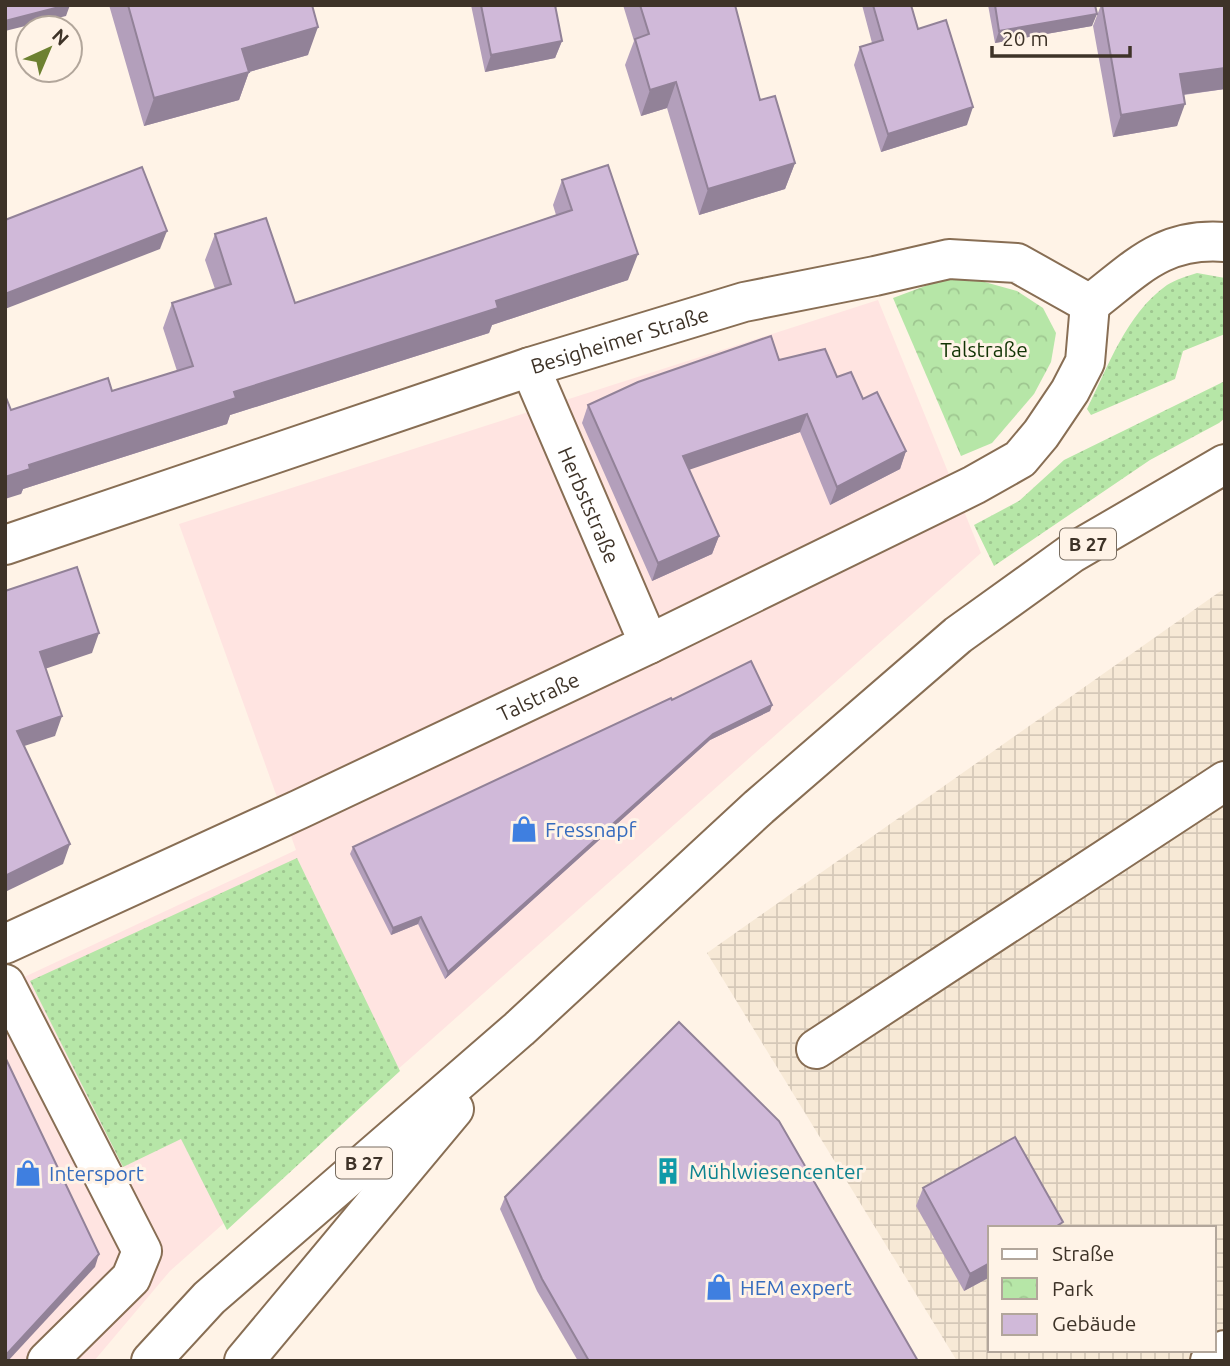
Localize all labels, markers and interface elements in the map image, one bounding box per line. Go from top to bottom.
north arrow [14,14,84,84]
scale bar [992,14,1130,58]
text: N [48,24,74,50]
text: 20 m [1002,26,1049,50]
street label: Besigheimer Straße [528,301,711,378]
park label: Talstraße [940,337,1028,361]
street label: Herbststraße [554,443,625,567]
road number: B 27 [1060,528,1116,559]
street label: Talstraße [494,667,583,726]
shop icon: Fressnapf [509,814,539,844]
place label: Fressnapf [545,817,638,841]
road number: B 27 [336,1148,392,1178]
building icon: Mühlwiesencenter [653,1156,683,1186]
shop icon: Intersport [13,1158,43,1188]
place label: Mühlwiesencenter [689,1159,863,1183]
place label: Intersport [49,1161,144,1185]
legend [988,1226,1216,1352]
text: Straße [1052,1241,1114,1265]
shop icon: HEM expert [704,1272,734,1302]
place label: HEM expert [740,1275,852,1299]
text: Park [1052,1276,1094,1300]
text: Gebäude [1052,1311,1136,1335]

